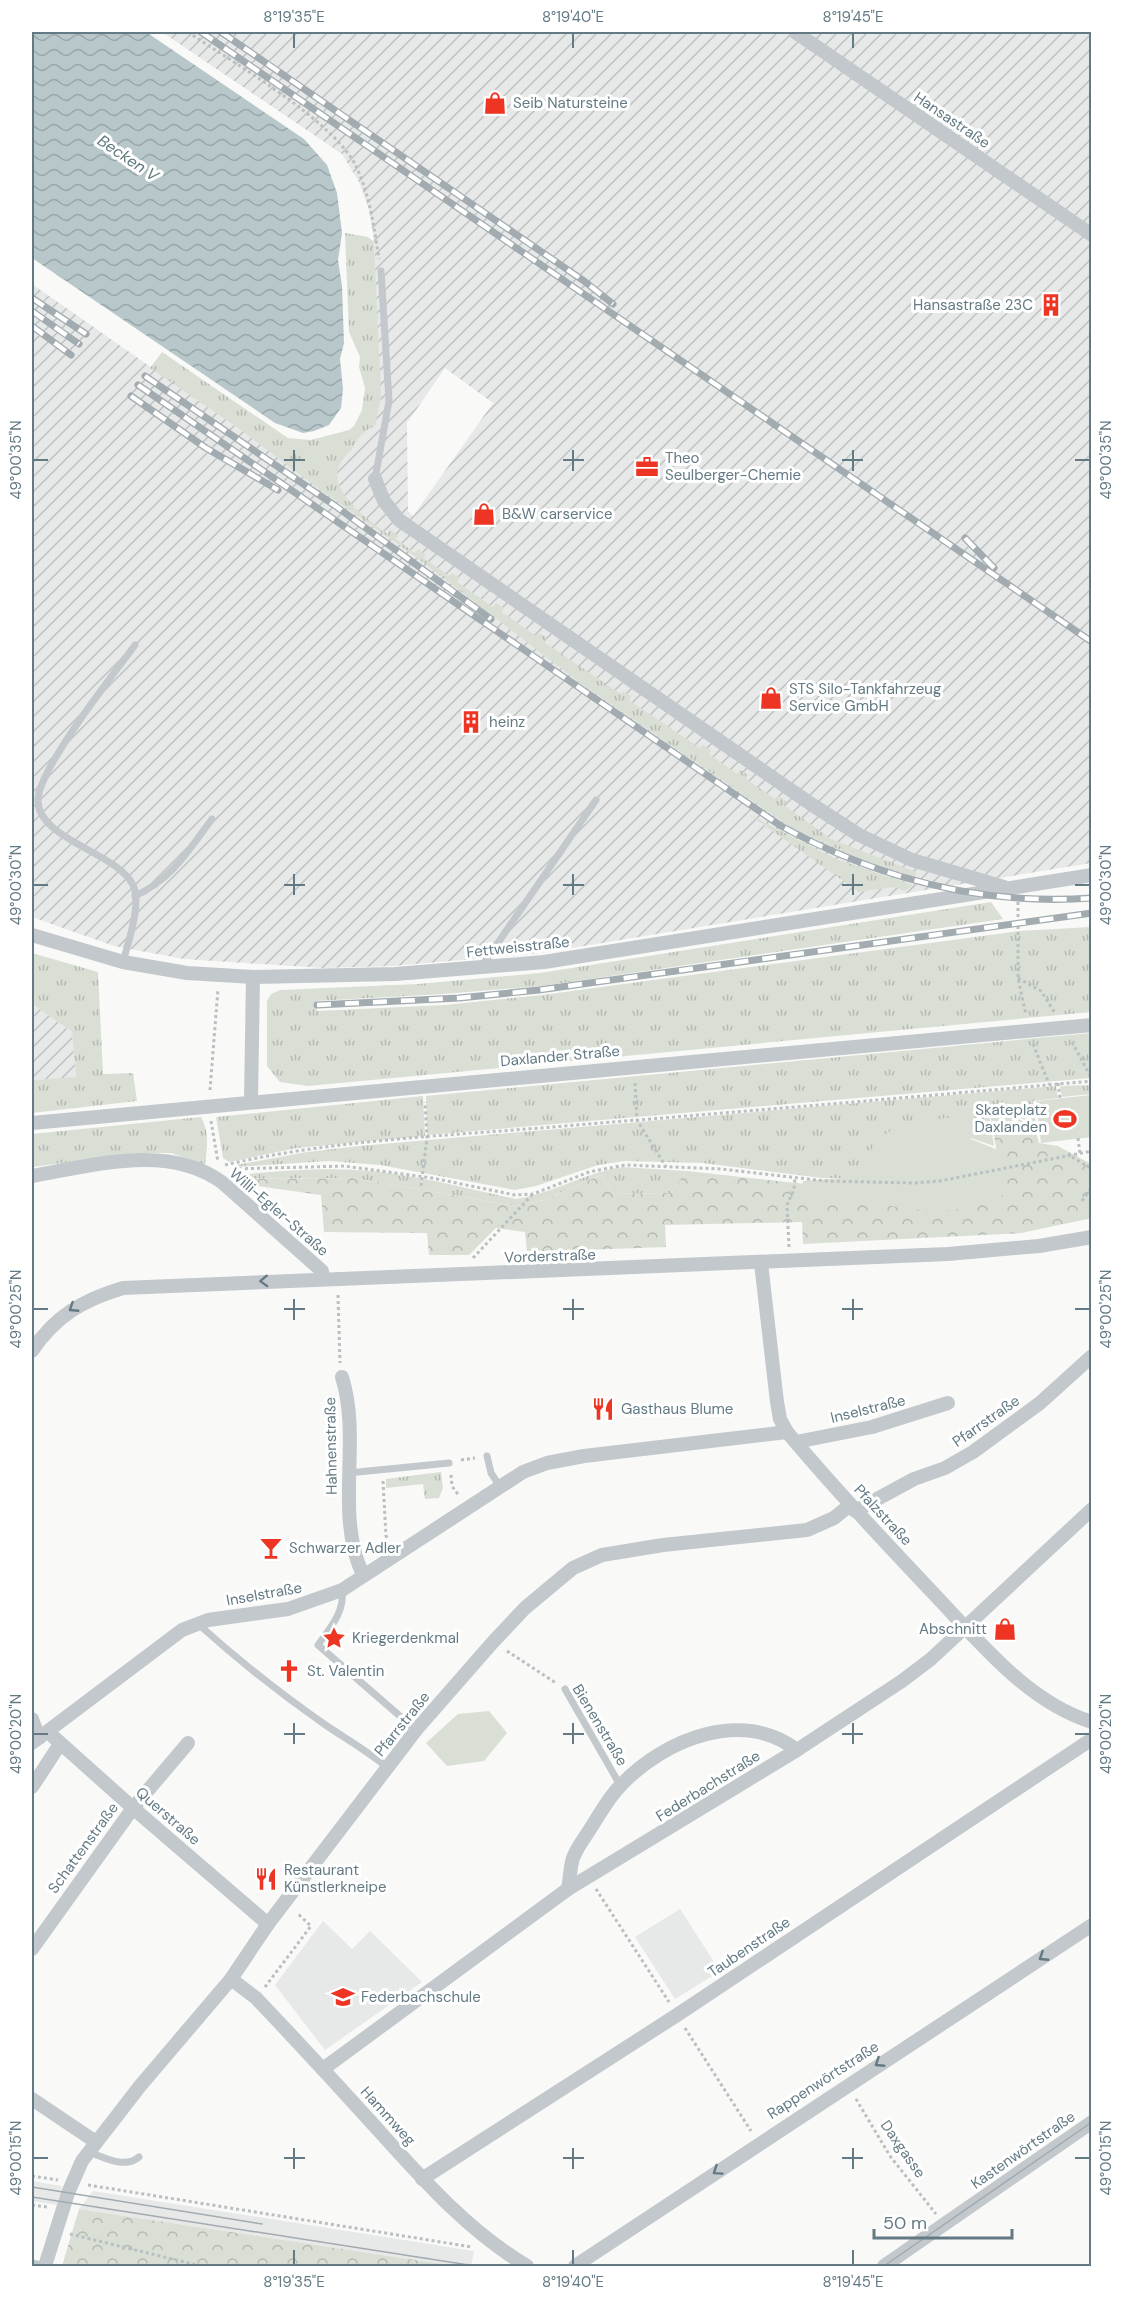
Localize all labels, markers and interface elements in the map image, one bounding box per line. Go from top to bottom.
text: 8°19'35"E [263,7,325,27]
text: 8°19'40"E [542,7,604,27]
text: 8°19'45"E [823,7,883,27]
street label: Hansastraße [910,87,994,153]
shop icon: Seib Natursteine [482,90,508,116]
place label: Seib Natursteine [513,93,628,113]
water label: Becken V [93,130,164,187]
building icon: Hansastraße 23C [1038,292,1064,318]
place label: Hansastraße 23C [913,295,1033,315]
text: 49°00'35"N [6,420,26,500]
text: 49°00'35"N [1096,420,1116,500]
place label: Theo Seulberger-Chemie [665,448,801,485]
office icon: Theo Seulberger-Chemie [634,454,660,480]
shop icon: B&W carservice [471,501,497,527]
place label: B&W carservice [502,504,613,524]
place label: STS Silo-Tankfahrzeug Service GmbH [789,679,941,716]
shop icon: STS Silo-Tankfahrzeug Service GmbH [758,685,784,711]
building icon: heinz [458,709,484,735]
place label: heinz [489,712,525,732]
text: 49°00'30"N [6,845,26,925]
text: 49°00'30"N [1096,845,1116,925]
street label: Fettweisstraße [465,932,571,962]
street label: Daxlander Straße [499,1041,621,1071]
place label: Skateplatz Daxlanden [974,1100,1047,1137]
sports icon: Skateplatz Daxlanden [1052,1106,1078,1132]
street label: Willi-Egler-Straße [225,1163,333,1261]
street label: Vorderstraße [504,1244,596,1268]
text: 49°00'25"N [6,1270,26,1348]
text: 49°00'25"N [1096,1270,1116,1348]
one-way arrow [259,1275,268,1287]
one-way arrow [69,1301,80,1312]
street label: Inselstraße [828,1390,908,1428]
street label: Pfarrstraße [948,1391,1024,1451]
restaurant icon: Gasthaus Blume [590,1396,616,1422]
street label: Hahnenstraße [320,1397,342,1495]
place label: Gasthaus Blume [621,1399,733,1419]
street label: Pfalzstraße [849,1480,917,1550]
bar icon: Schwarzer Adler [258,1535,284,1561]
place label: Schwarzer Adler [289,1538,402,1558]
street label: Inselstraße [225,1578,303,1610]
shop icon: Abschnitt [992,1616,1018,1642]
place label: Abschnitt [919,1619,987,1639]
place icon: Kriegerdenkmal [321,1625,347,1651]
place label: Kriegerdenkmal [352,1628,459,1648]
church icon: St. Valentin [276,1658,302,1684]
place label: St. Valentin [307,1661,384,1681]
street label: Bienenstraße [568,1680,632,1770]
street label: Pfarrstraße [370,1687,434,1761]
text: 49°00'20"N [6,1694,26,1774]
text: 49°00'20"N [1096,1694,1116,1774]
street label: Federbachstraße [652,1746,764,1826]
street label: Querstraße [132,1782,204,1850]
street label: Schattenstraße [43,1799,123,1897]
place label: Restaurant Künstlerkneipe [284,1860,386,1897]
restaurant icon: Restaurant Künstlerkneipe [253,1866,279,1892]
street label: Taubenstraße [704,1912,794,1982]
one-way arrow [1038,1949,1049,1960]
school or university icon: Federbachschule [330,1984,356,2010]
place label: Federbachschule [361,1987,481,2007]
street label: Rappenwörtstraße [763,2036,883,2124]
one-way arrow [875,2056,885,2068]
street label: Hammweg [356,2082,420,2150]
street label: Kastenwörtstraße [967,2107,1079,2193]
street label: Daxgasse [876,2116,930,2182]
text: 49°00'15"N [6,2121,26,2195]
text: 49°00'15"N [1096,2121,1116,2195]
one-way arrow [713,2164,724,2175]
scale bar [874,2202,1012,2240]
text: 50 m [883,2211,927,2235]
text: 8°19'35"E [263,2272,325,2292]
text: 8°19'40"E [542,2272,604,2292]
text: 8°19'45"E [823,2272,883,2292]

